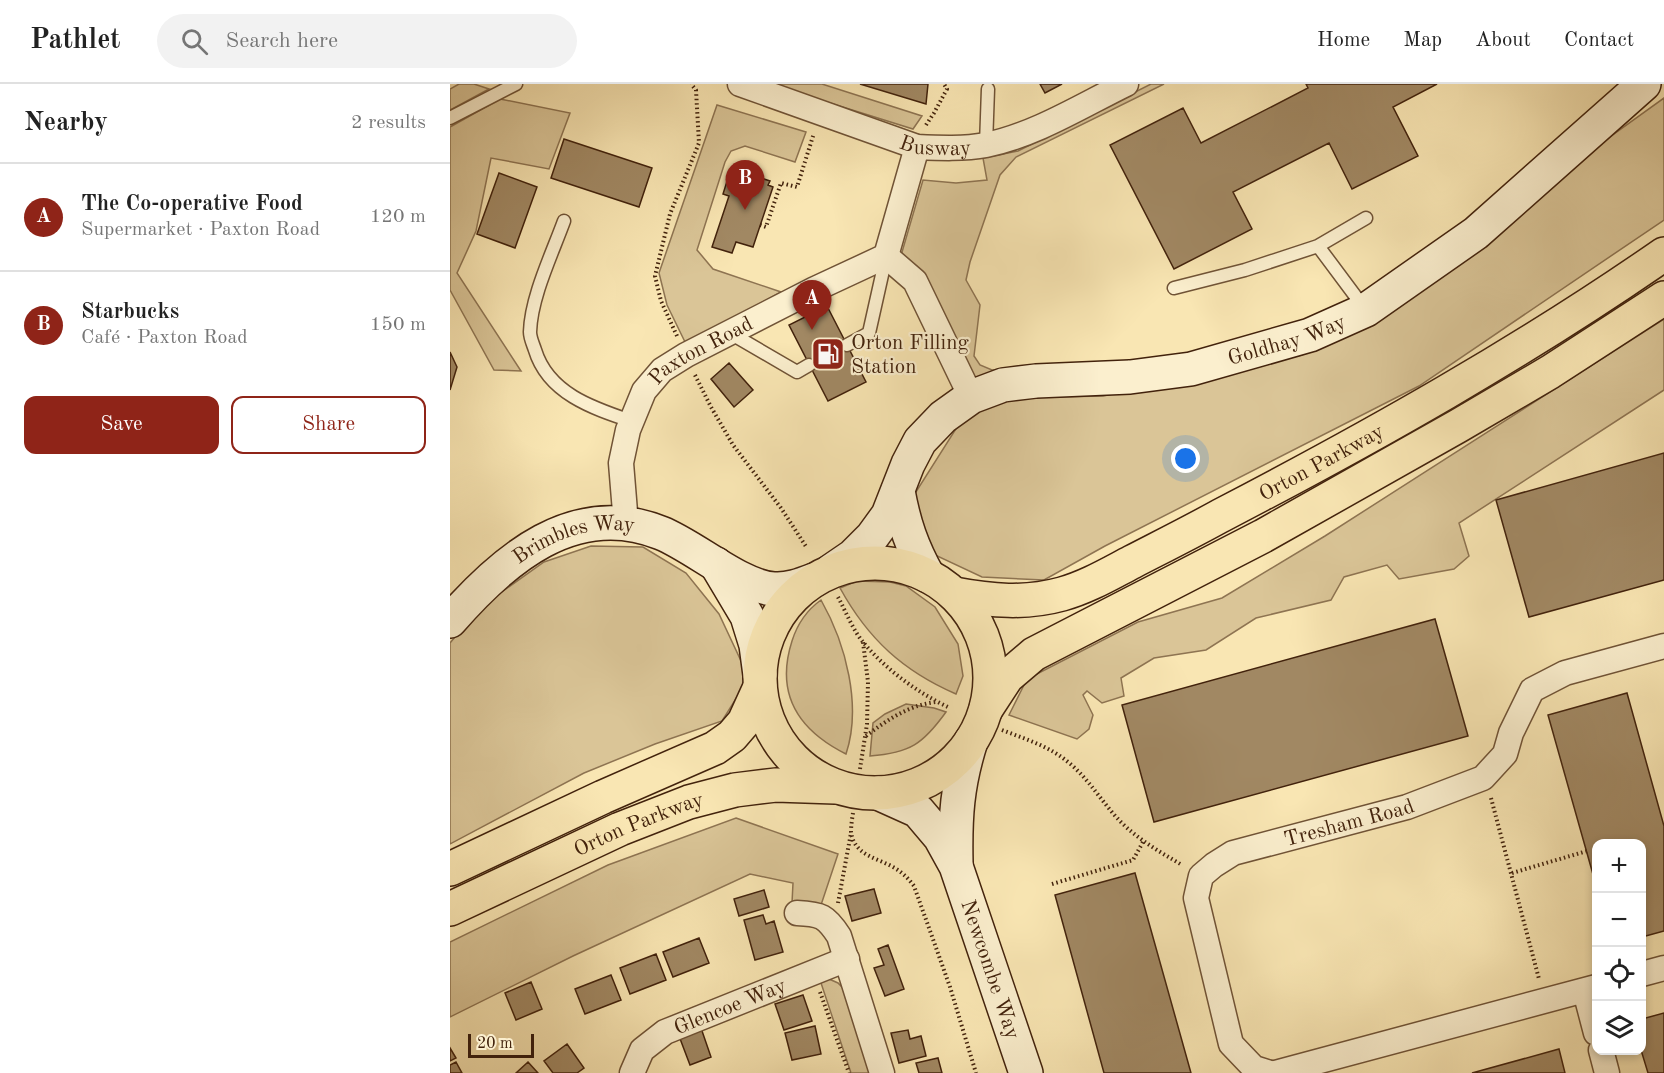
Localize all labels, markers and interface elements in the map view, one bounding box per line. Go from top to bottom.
search box [157,14,577,68]
icon: search [178,25,211,58]
text: Pathlet [30,27,121,55]
text: Search here [226,30,338,52]
text: Home [1317,30,1370,51]
text: Map [1403,30,1442,51]
text: About [1475,30,1531,51]
text: Contact [1564,30,1634,51]
text: Nearby [24,110,108,136]
text: 2 results [351,113,426,133]
street label: Busway [896,133,972,160]
pin: B [726,160,764,210]
text: The Co-operative Food [81,193,303,215]
text: A [36,207,51,227]
text: 120 m [370,207,426,227]
text: Supermarket · Paxton Road [81,220,320,240]
pin: A [792,280,832,330]
text: Starbucks [81,301,179,323]
street label: Goldhay Way [1226,312,1349,370]
street label: Paxton Road [645,314,757,389]
text: B [36,315,51,335]
text: 150 m [370,315,426,335]
text: Café · Paxton Road [81,328,248,348]
place label: Orton Filling Station [851,333,970,378]
fuel station icon: Orton Filling Station [810,336,846,372]
button: Save [24,396,219,454]
button: Share [231,396,426,454]
street label: Orton Parkway [1256,421,1388,506]
your location [1171,444,1200,473]
street label: Brimbles Way [509,513,636,569]
street label: Orton Parkway [571,790,706,861]
street label: Tresham Road [1282,796,1418,851]
map controls [1592,839,1646,1055]
button: + [1592,839,1646,893]
button: − [1592,893,1646,947]
street label: Newcombe Way [956,897,1023,1042]
button: locate [1592,947,1646,1001]
street label: Glencoe Way [671,976,789,1039]
button: layers [1592,1001,1646,1055]
scale bar [468,1031,534,1058]
text: 20 m [477,1036,513,1052]

